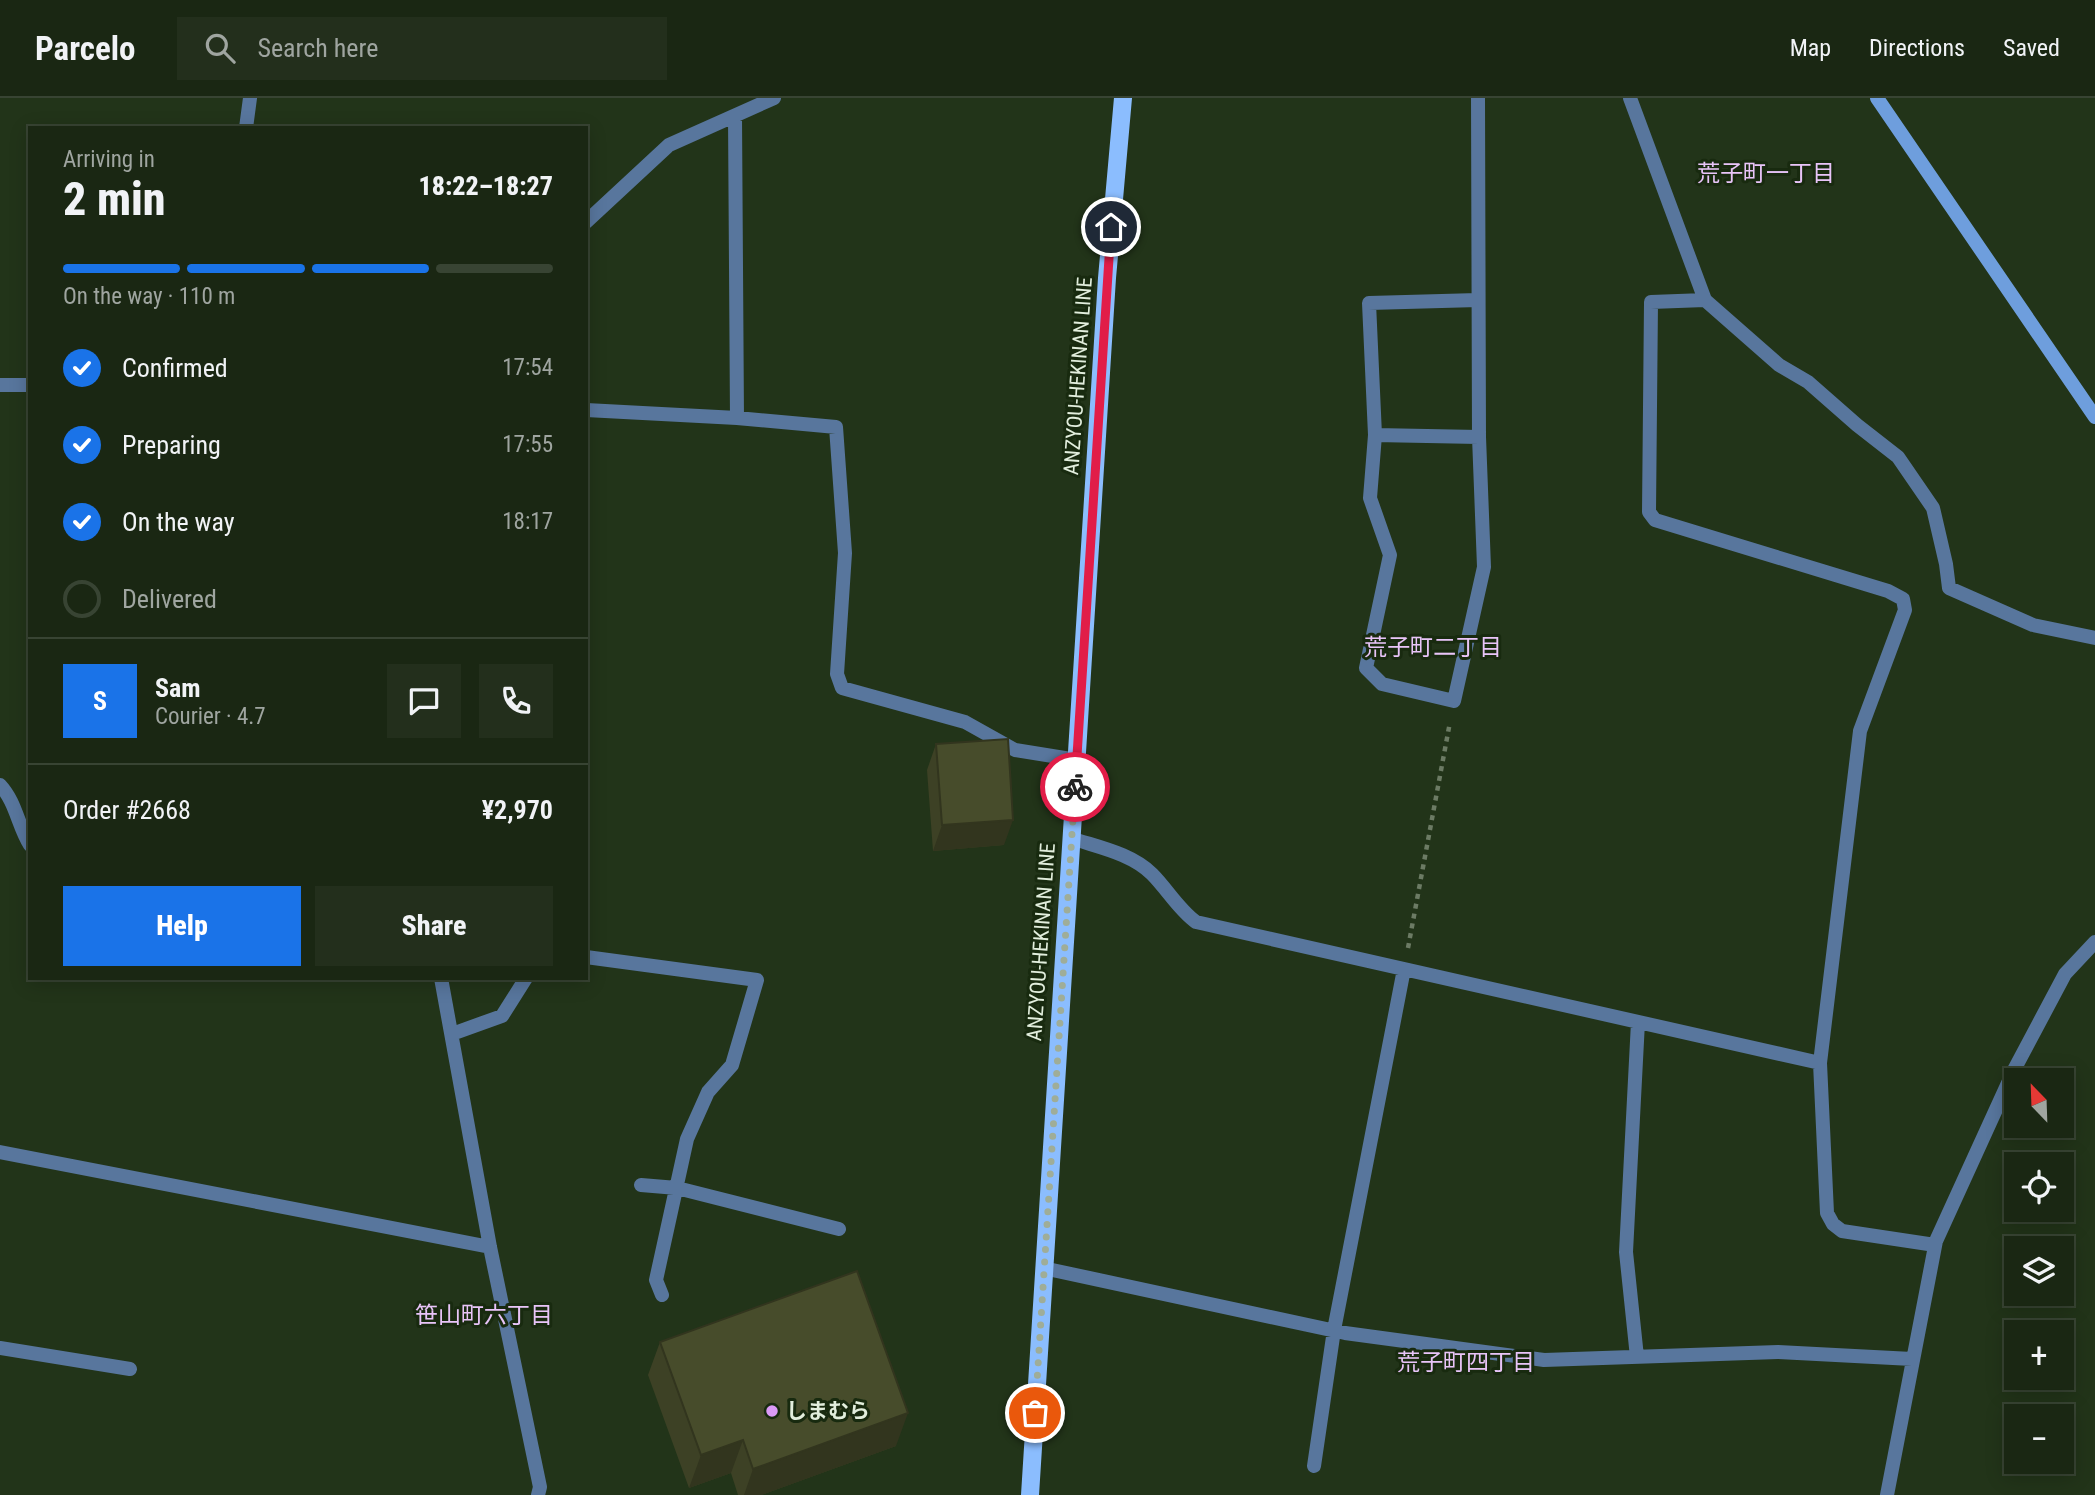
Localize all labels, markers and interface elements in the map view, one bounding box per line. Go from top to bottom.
search box [177,17,667,80]
text: Parcelo [35,29,135,68]
icon: search [201,29,239,67]
text: Search here [257,33,378,63]
text: Map [1790,34,1831,62]
text: Directions [1869,34,1965,62]
text: Saved [2003,34,2060,62]
text: Arriving in [63,146,155,173]
district label: 荒子町一丁目 [1697,160,1835,187]
text: 18:22–18:27 [419,171,553,201]
text: 2 min [63,172,166,226]
pin [1081,197,1141,257]
icon: home [1092,208,1130,246]
street label: ANZYOU-HEKINAN LINE [1059,276,1097,476]
text: On the way · 110 m [63,283,235,310]
icon: check [63,349,101,387]
text: Confirmed [122,353,228,383]
text: 17:54 [502,354,553,381]
icon: check [63,426,101,464]
text: Preparing [122,430,221,460]
text: 17:55 [502,431,553,458]
icon: check [63,503,101,541]
text: On the way [122,507,235,537]
text: 18:17 [502,508,553,535]
text: Delivered [122,584,217,614]
district label: 荒子町二丁目 [1364,634,1502,661]
button: chat [387,664,461,738]
button: phone [479,664,553,738]
text: Sam [155,673,201,703]
text: S [93,686,107,716]
text: Courier · 4.7 [155,703,266,730]
courier [1040,752,1110,822]
icon: bike [1056,768,1094,806]
text: Order #2668 [63,795,191,825]
text: ¥2,970 [482,795,553,825]
street label: ANZYOU-HEKINAN LINE [1022,842,1060,1042]
button: Help [63,886,301,966]
button: Share [315,886,553,966]
north arrow [2004,1068,2074,1138]
map controls [2004,1068,2074,1474]
button: locate [2004,1152,2074,1222]
button: layers [2004,1236,2074,1306]
district label: 笹山町六丁目 [415,1302,553,1329]
button: + [2004,1320,2074,1390]
district label: 荒子町四丁目 [1397,1349,1535,1376]
pin [1005,1383,1065,1443]
icon: bag [1016,1394,1054,1432]
place label: しまむら [786,1399,870,1423]
marker: しまむら [764,1403,780,1419]
button: − [2004,1404,2074,1474]

